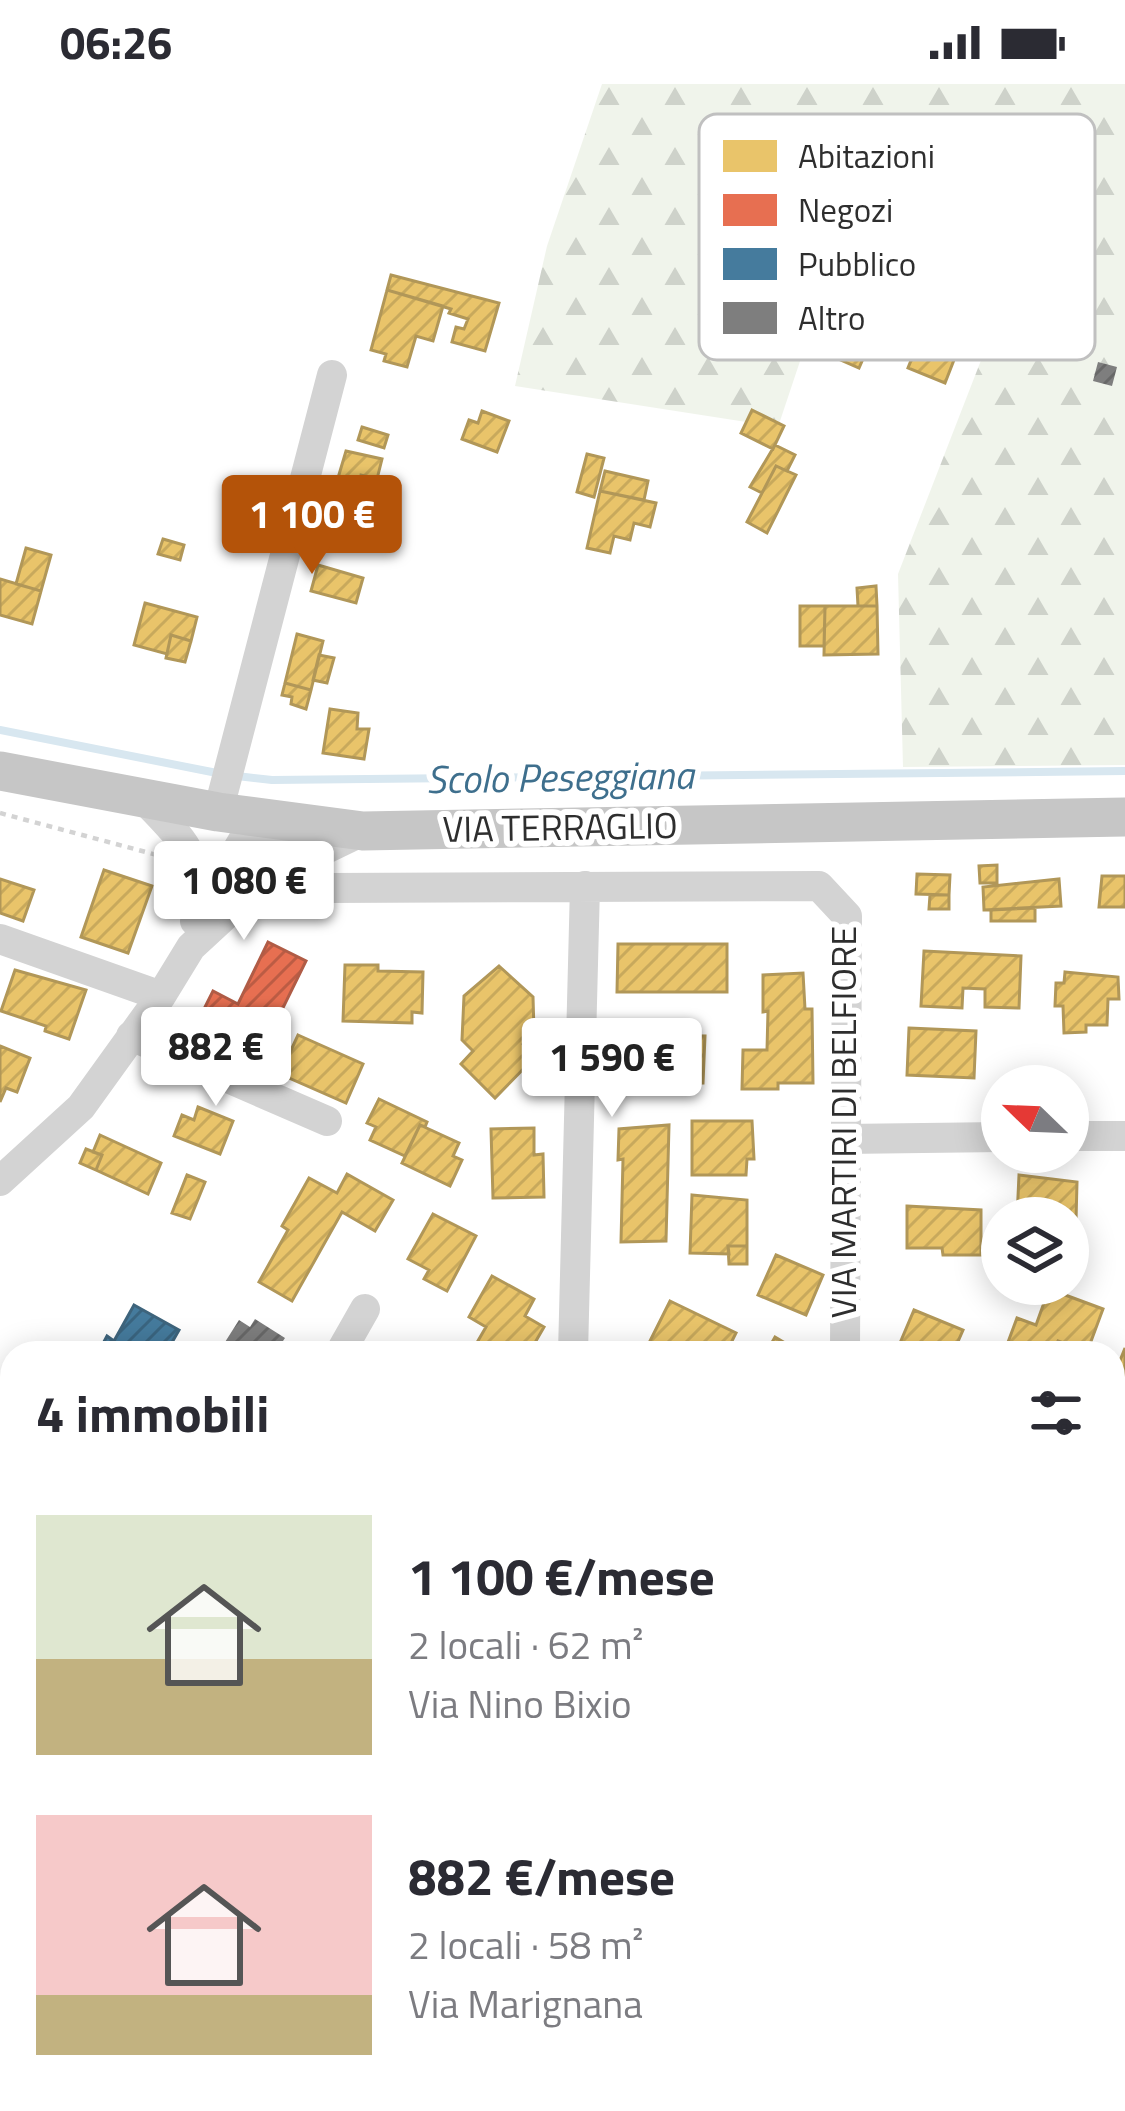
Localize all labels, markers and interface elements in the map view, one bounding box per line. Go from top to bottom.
text: 06:26 [60,8,172,76]
legend [699,114,1095,360]
text: Abitazioni [798,131,935,181]
text: Negozi [798,185,893,235]
text: Pubblico [798,239,916,289]
text: Altro [798,293,865,343]
pin: 1 100 € [201,475,423,577]
text: 1 100 € [249,484,375,543]
water label: Scolo Peseggiana [426,745,697,808]
street label: VIA TERRAGLIO [442,797,678,856]
pin: 1 080 € [133,841,355,943]
text: 1 080 € [181,850,307,909]
street label: VIA MARTIRI DI BELFIORE [815,926,870,1318]
pin: 882 € [132,1007,300,1109]
text: 882 € [168,1016,264,1075]
pin: 1 590 € [501,1018,723,1120]
text: 1 590 € [549,1027,675,1086]
north arrow [981,1065,1089,1173]
map controls [981,1065,1089,1305]
button: layers [981,1197,1089,1305]
text: 4 immobili [36,1374,269,1452]
icon: filters [1023,1380,1089,1446]
text: 1 100 €/mese [408,1537,715,1615]
icon: home [132,1563,276,1707]
text: 2 locali · 62 m² [408,1615,644,1674]
text: Via Nino Bixio [408,1674,632,1733]
text: 882 €/mese [408,1837,675,1915]
icon: home [132,1863,276,2007]
text: 2 locali · 58 m² [408,1915,644,1974]
text: Via Marignana [408,1974,643,2033]

